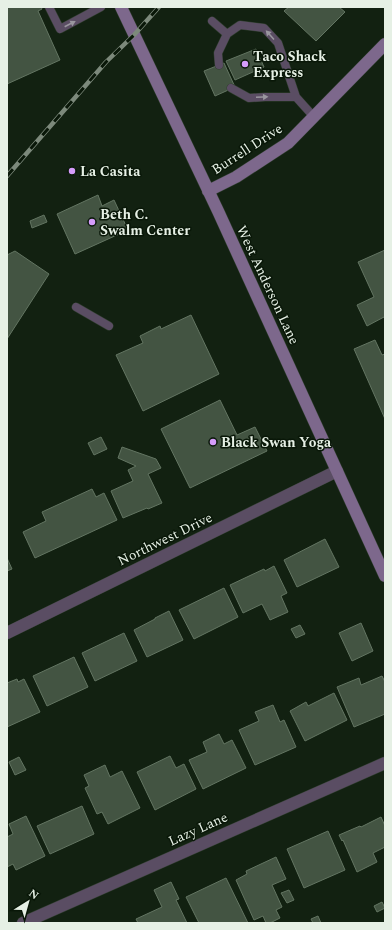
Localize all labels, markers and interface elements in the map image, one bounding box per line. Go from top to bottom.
one-way arrow [64,21,76,27]
one-way arrow [266,30,275,40]
place label: Taco Shack Express [253,46,327,83]
marker: Taco Shack Express [240,59,250,69]
one-way arrow [256,94,269,100]
street label: Burrell Drive [207,118,287,180]
place label: La Casita [80,161,141,182]
marker: La Casita [67,166,77,176]
place label: Beth C. Swalm Center [100,204,190,241]
marker: Beth C. Swalm Center [87,217,97,227]
street label: West Anderson Lane [231,222,305,348]
place label: Black Swan Yoga [221,432,332,453]
marker: Black Swan Yoga [208,437,218,447]
street label: Northwest Drive [114,507,216,571]
street label: Lazy Lane [165,806,231,851]
north arrow [8,882,48,922]
text: N [25,885,42,904]

